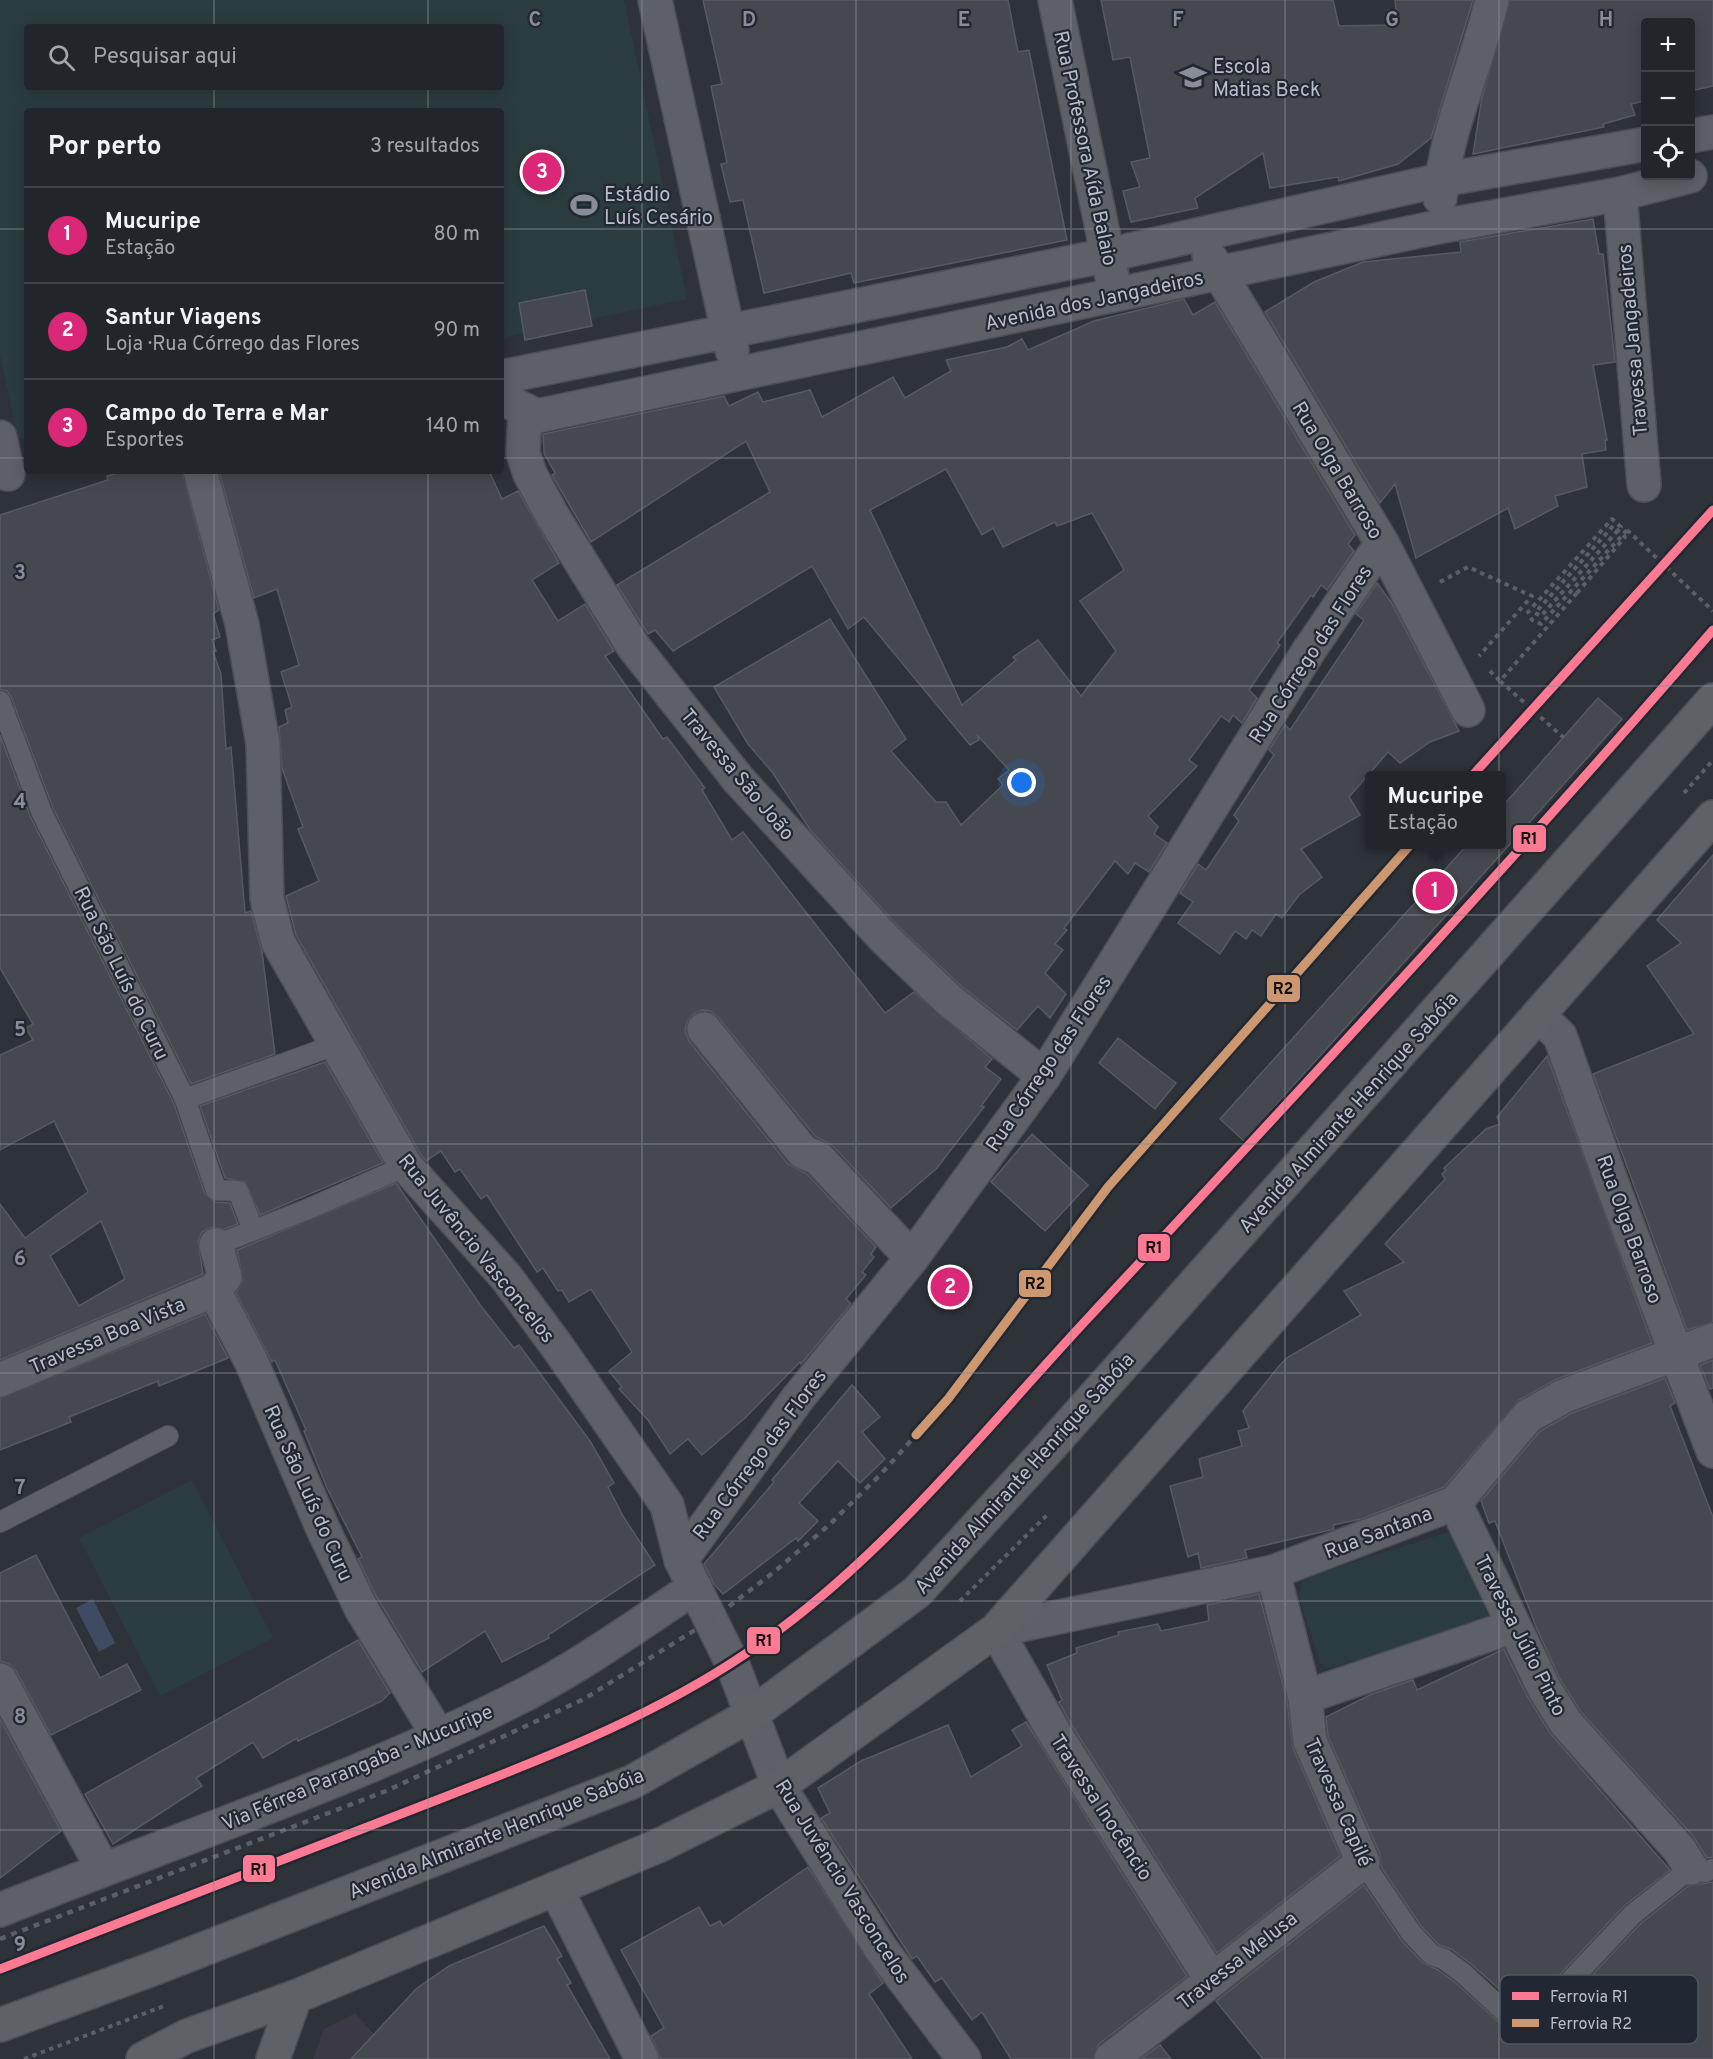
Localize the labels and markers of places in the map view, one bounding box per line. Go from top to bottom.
place label: Escola Matias Beck [1213,55,1321,104]
school or university icon: Escola Matias Beck [1178,62,1208,92]
pin: 3 [522,150,562,195]
place label: Estádio Luís Cesário [604,183,713,232]
sports icon: Estádio Luís Cesário [569,190,599,220]
pin: 1 [1416,868,1454,914]
pin: 2 [930,1264,970,1310]

